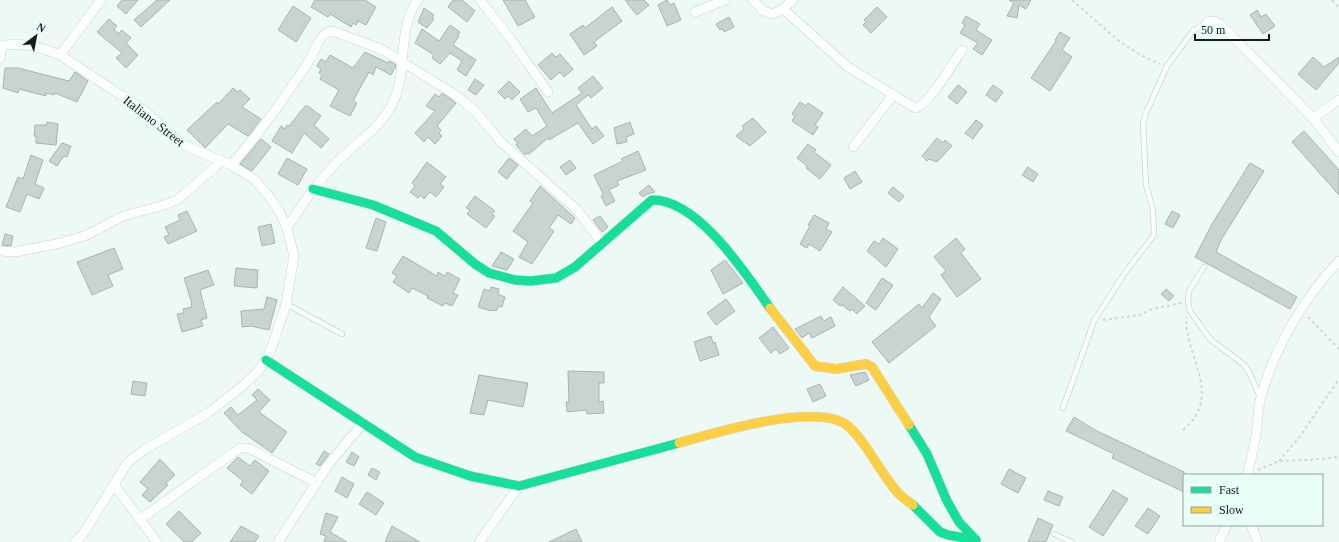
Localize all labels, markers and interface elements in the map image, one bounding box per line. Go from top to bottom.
north arrow [16,16,56,56]
scale bar [1195,16,1269,42]
text: N [35,20,48,35]
text: 50 m [1201,23,1226,37]
street label: Italiano Street [121,93,188,150]
legend [1183,474,1323,526]
text: Fast [1219,483,1240,497]
text: Slow [1219,503,1244,517]

